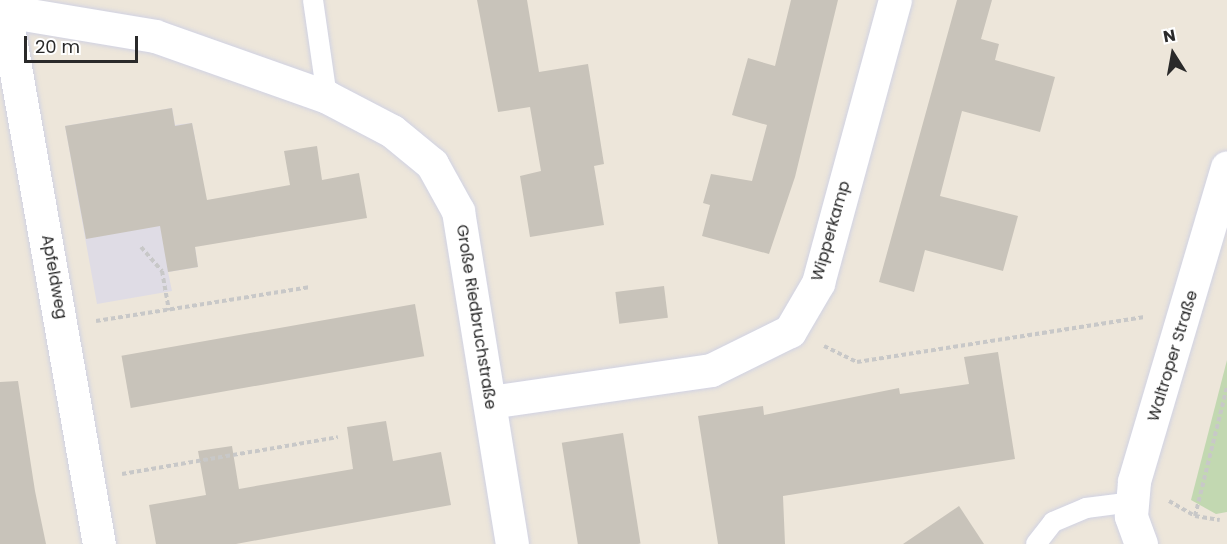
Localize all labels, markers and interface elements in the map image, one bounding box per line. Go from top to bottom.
text: N [1161,23,1178,48]
scale bar [27,24,141,62]
north arrow [1143,24,1203,84]
text: 20 m [35,34,80,59]
street label: Wipperkamp [808,179,854,283]
street label: Große Riedbruchstraße [452,223,500,411]
street label: Apfeldweg [37,233,71,321]
street label: Waltroper Straße [1144,288,1202,424]

